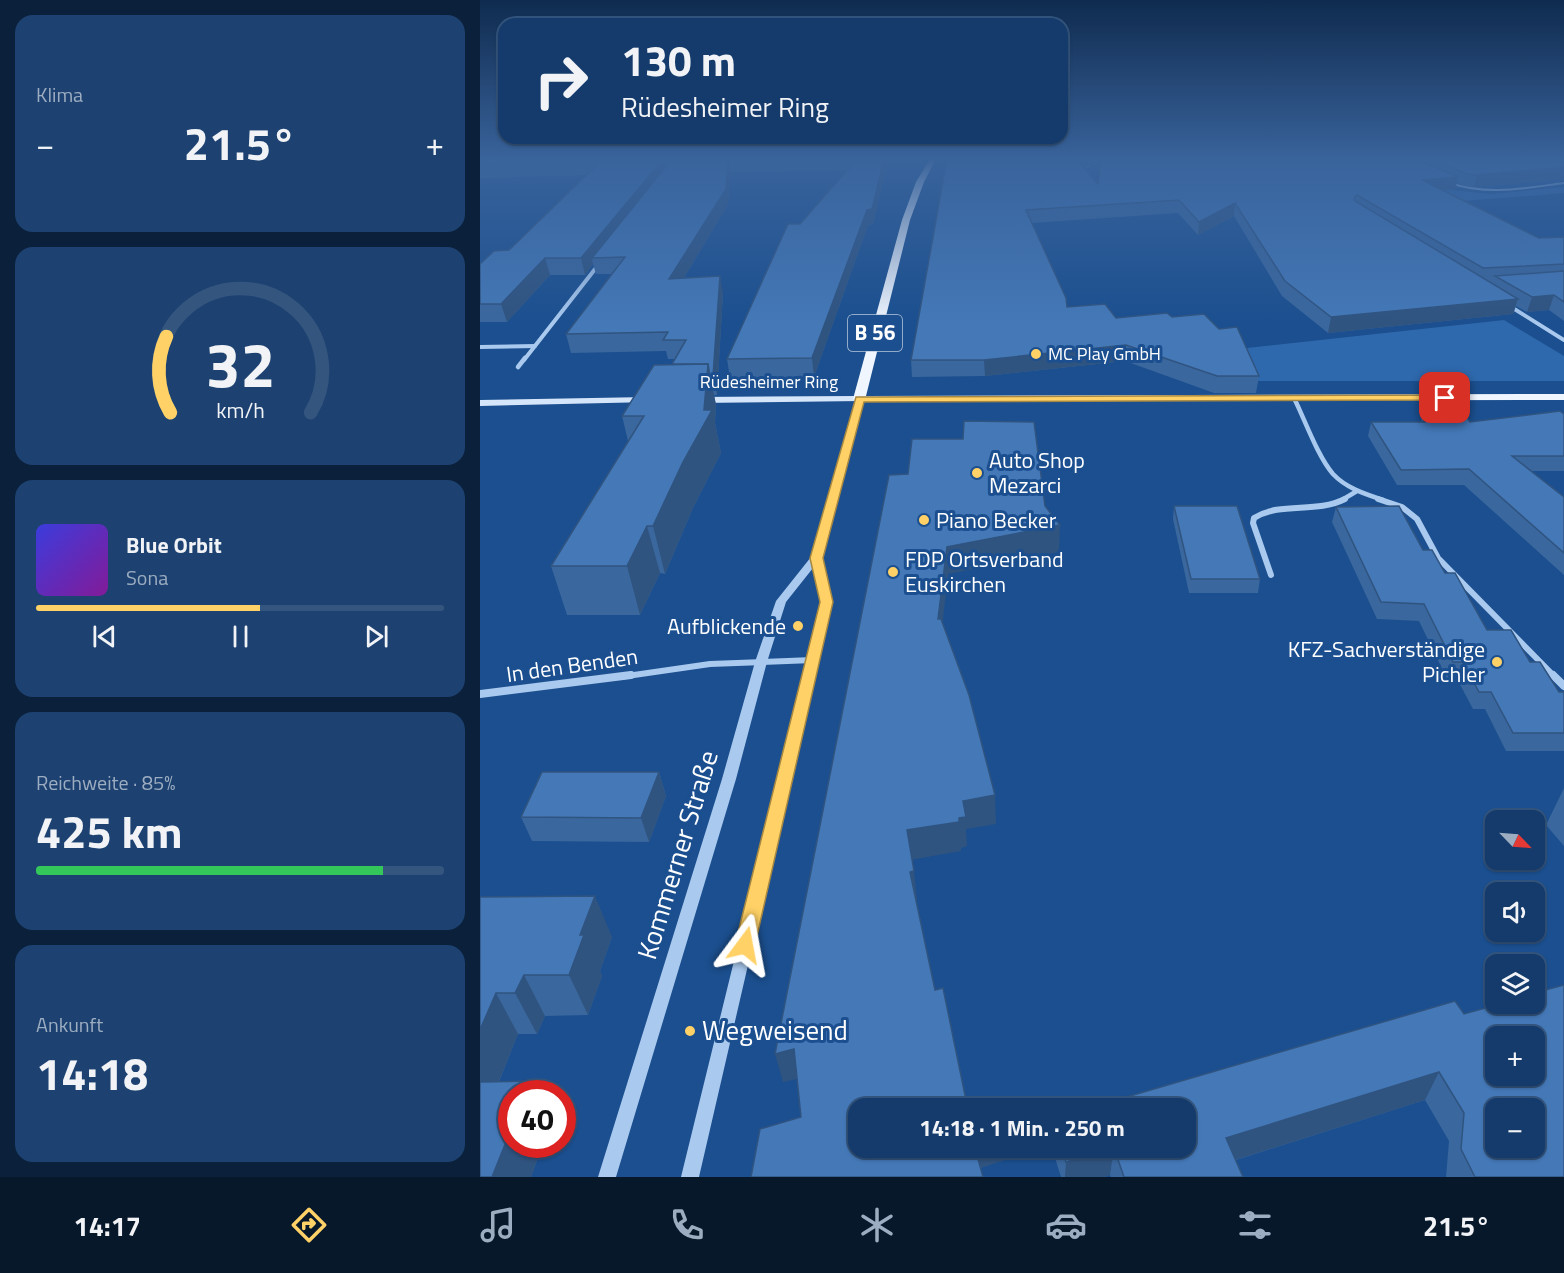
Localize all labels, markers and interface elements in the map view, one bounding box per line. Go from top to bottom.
text: 130 m [621,28,736,92]
icon: right [522,42,600,120]
text: Klima [36,79,83,110]
text: Rüdesheimer Ring [621,86,829,127]
text: 21.5° [184,109,296,177]
text: − [36,119,54,169]
text: + [426,119,444,169]
road number: B 56 [848,315,902,351]
text: 32 [205,316,275,411]
place label: MC Play GmbH [1048,340,1161,367]
marker: MC Play GmbH [1029,347,1043,361]
street label: Rüdesheimer Ring [700,368,838,395]
pin [1419,372,1470,423]
icon: arrive [1428,381,1461,414]
text: km/h [216,395,264,427]
place label: Auto Shop Mezarci [989,443,1085,502]
marker: Auto Shop Mezarci [970,466,984,480]
place label: Piano Becker [936,503,1057,537]
marker: Piano Becker [917,513,931,527]
text: Blue Orbit [126,528,222,562]
place label: FDP Ortsverband Euskirchen [905,542,1064,601]
text: Sona [126,562,168,593]
marker: FDP Ortsverband Euskirchen [886,565,900,579]
place label: Aufblickende [667,609,786,643]
marker: Aufblickende [791,619,805,633]
icon: previous [88,620,121,653]
icon: pause [224,620,257,653]
icon: next [360,620,393,653]
place label: KFZ-Sachverständige Pichler [1288,632,1485,691]
street label: In den Benden [504,639,640,691]
marker: KFZ-Sachverständige Pichler [1490,655,1504,669]
street label: Kommerner Straße [625,745,728,964]
text: Reichweite · 85% [36,767,175,798]
text: 425 km [36,797,182,865]
north arrow [1485,810,1545,870]
map controls [1485,810,1545,1158]
button: sound [1485,882,1545,942]
position arrow [713,913,777,977]
button: layers [1485,954,1545,1014]
text: Ankunft [36,1009,103,1040]
place label: Wegweisend [702,1009,848,1050]
marker: Wegweisend [683,1024,697,1038]
button: + [1485,1026,1545,1086]
text: 14:18 [36,1039,148,1107]
speed limit sign: 40 [498,1080,576,1158]
button: − [1485,1098,1545,1158]
text: 14:18 · 1 Min. · 250 m [919,1111,1125,1145]
icon: directions [288,1204,330,1246]
icon: music [477,1204,519,1246]
icon: phone [666,1204,708,1246]
icon: climate [856,1204,898,1246]
icon: car [1045,1204,1087,1246]
icon: filters [1234,1204,1276,1246]
text: 14:17 [74,1205,141,1246]
text: 21.5° [1423,1205,1490,1246]

